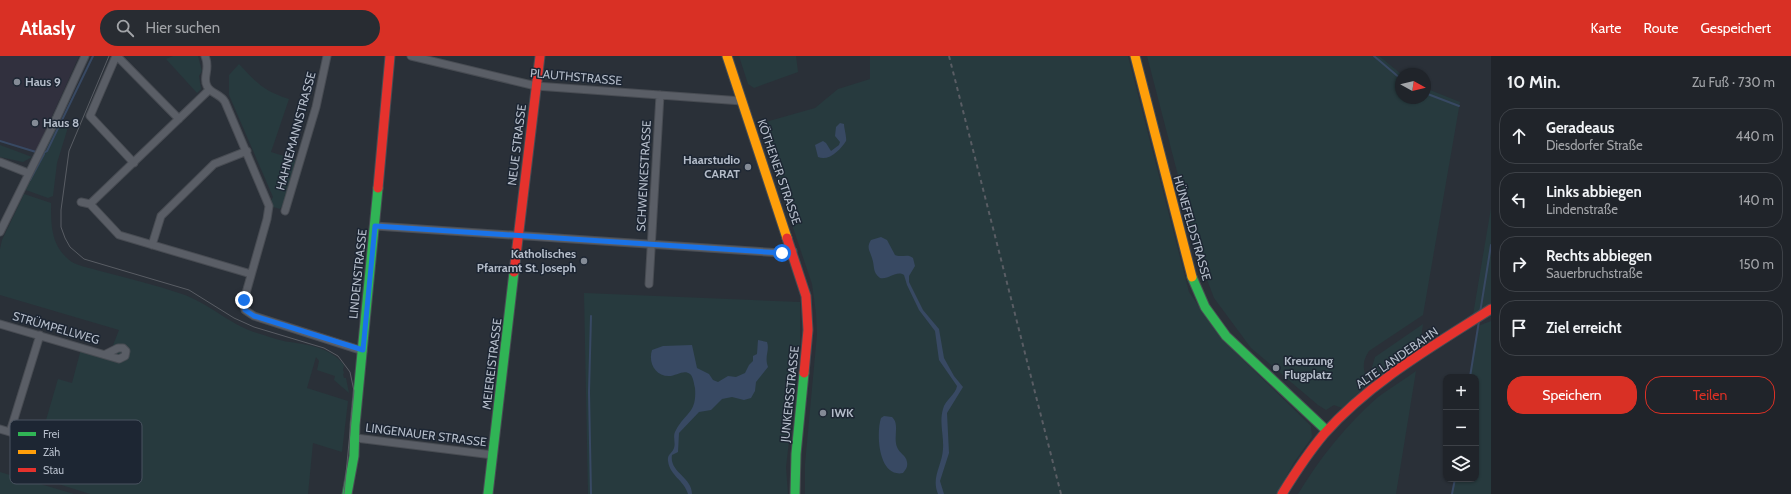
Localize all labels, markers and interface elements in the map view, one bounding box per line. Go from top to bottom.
search box [100,10,380,46]
text: Atlasly [20,17,76,40]
icon: search [114,17,136,39]
text: Hier suchen [146,19,220,37]
text: Karte [1591,19,1621,37]
text: Route [1643,19,1679,37]
text: Gespeichert [1701,19,1771,37]
street label: PLAUTHSTRASSE [529,65,623,88]
north arrow [1395,68,1431,104]
street label: HAHNEMANNSTRASSE [272,70,319,192]
text: 10 Min. [1507,72,1560,92]
place label: Haus 9 [25,74,61,89]
text: Zu Fuß · 730 m [1692,74,1775,90]
marker: Haus 9 [12,77,22,87]
street label: NEUE STRASSE [504,103,529,186]
place label: Haus 8 [43,115,79,130]
street label: KÖTHENER STRASSE [754,117,805,227]
marker: Haus 8 [30,118,40,128]
text: Geradeaus [1546,119,1614,137]
street label: SCHWENKESTRASSE [633,120,654,232]
icon: ahead [1508,125,1530,147]
text: 440 m [1736,128,1774,144]
text: Diesdorfer Straße [1546,137,1643,153]
place label: Haarstudio CARAT [683,152,740,181]
marker: Haarstudio CARAT [743,162,753,172]
street label: HÜNEFELDSTRASSE [1170,174,1215,282]
text: Links abbiegen [1546,183,1642,201]
icon: left [1508,189,1530,211]
text: 140 m [1739,192,1774,208]
text: Lindenstraße [1546,201,1618,217]
street label: LINDENSTRASSE [345,228,370,320]
route start [773,244,791,262]
place label: Katholisches Pfarramt St. Joseph [477,246,576,275]
text: Rechts abbiegen [1546,247,1652,265]
icon: right [1508,253,1530,275]
marker: Katholisches Pfarramt St. Joseph [579,256,589,266]
text: 150 m [1739,256,1774,272]
text: Sauerbruchstraße [1546,265,1643,281]
route end [235,291,253,309]
street label: STRÜMPELLWEG [11,308,101,347]
street label: MEIEREISTRASSE [478,317,505,410]
icon: arrive [1508,317,1530,339]
text: Ziel erreicht [1546,319,1622,337]
street label: ALTE LANDEBAHN [1353,324,1441,392]
street label: JUNKERSSTRASSE [777,345,802,444]
place label: Kreuzung Flugplatz [1284,353,1333,382]
marker: Kreuzung Flugplatz [1271,363,1281,373]
map controls [1443,374,1479,482]
button: + [1443,374,1479,410]
button: Speichern [1507,376,1637,414]
button: Teilen [1645,376,1775,414]
place label: IWK [831,405,854,420]
marker: IWK [818,408,828,418]
button: − [1443,410,1479,446]
legend [10,420,142,484]
street label: LINGENAUER STRASSE [365,420,488,449]
text: Frei [43,427,60,441]
text: Zäh [43,445,60,459]
button: layers [1443,446,1479,482]
text: Stau [43,463,64,477]

